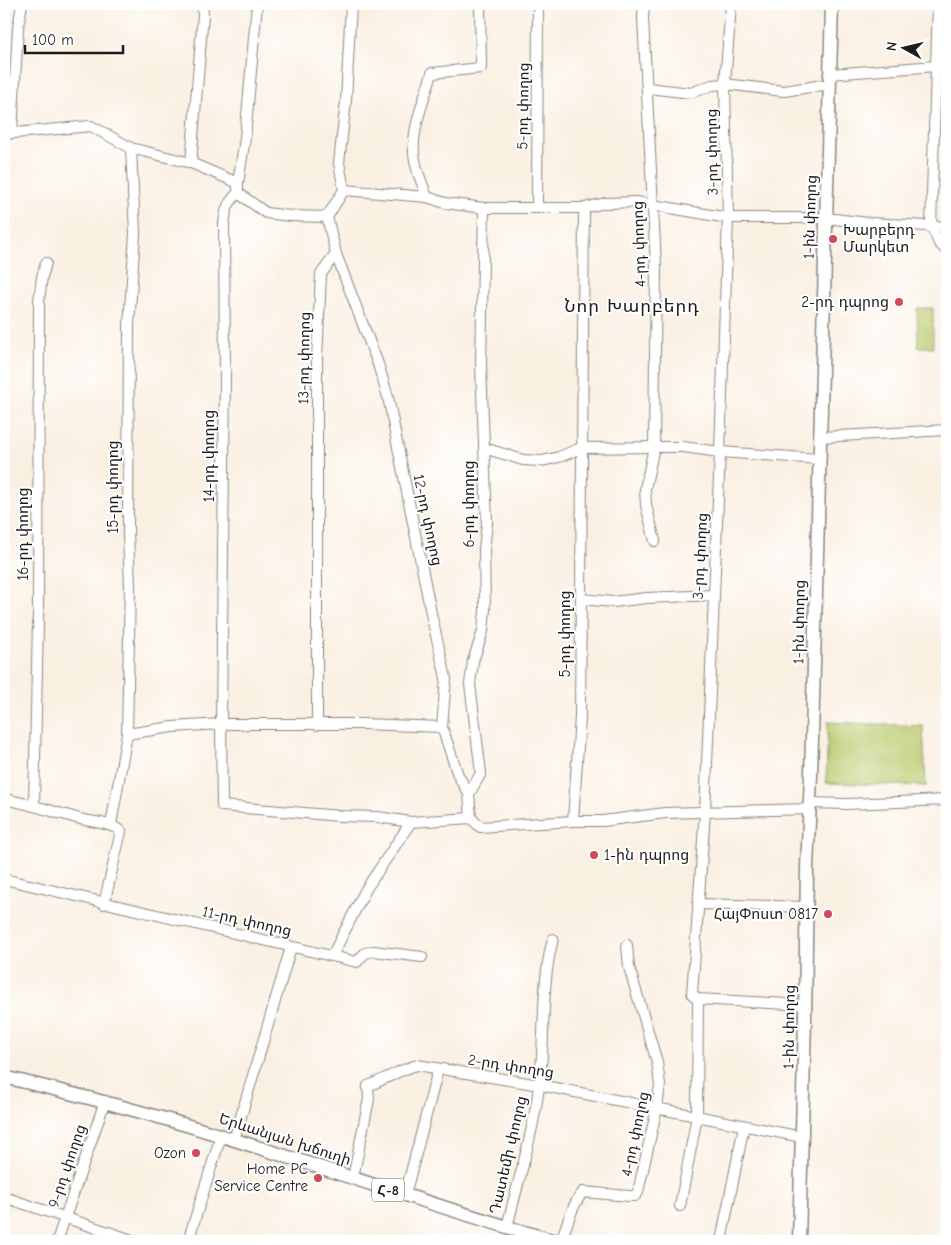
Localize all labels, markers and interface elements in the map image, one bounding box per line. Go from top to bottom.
scale bar [25,22,122,54]
north arrow [878,22,928,72]
text: 100 m [32,31,74,49]
text: N [883,41,901,52]
street label: 5-րդ փողոց [513,62,533,150]
street label: 3-րդ փողոց [702,109,722,195]
street label: 1-ին փողոց [800,175,820,259]
street label: 4-րդ փողոց [628,201,650,287]
place label: Խարբերդ Մարկետ [843,221,915,256]
marker: Խարբերդ Մարկետ [827,233,839,245]
place label: 2-րդ դպրոց [801,293,889,311]
district label: Նոր Խարբերդ [564,296,700,317]
marker: 2-րդ դպրոց [893,296,905,308]
street label: 13-րդ փողոց [294,312,314,404]
street label: 14-րդ փողոց [200,410,218,502]
street label: 15-րդ փողոց [104,440,122,534]
street label: 6-րդ փողոց [460,460,478,548]
street label: 12-րդ փողոց [410,473,446,567]
street label: 16-րդ փողոց [14,487,32,581]
street label: 3-րդ փողոց [689,512,711,600]
street label: 1-ին փողոց [789,580,809,664]
street label: 5-րդ փողոց [556,590,574,678]
place label: 1-ին դպրոց [604,846,689,864]
marker: 1-ին դպրոց [588,849,600,861]
street label: 11-րդ փողոց [201,902,293,940]
place label: ՀայՓոստ 0817 [714,905,818,923]
marker: ՀայՓոստ 0817 [822,908,834,920]
street label: 1-ին փողոց [779,985,799,1069]
street label: 2-րդ փողոց [467,1050,555,1082]
street label: 4-րդ փողոց [617,1090,653,1178]
street label: Դատեմի փողոց [486,1094,530,1216]
street label: Երևանյան խճուղի [217,1109,353,1169]
street label: 9-րդ փողոց [44,1122,90,1210]
place label: Ozon [154,1144,186,1162]
marker: Ozon [190,1147,202,1159]
place label: Home PC Service Centre [214,1160,308,1195]
marker: Home PC Service Centre [312,1172,324,1184]
road number: Հ-8 [372,1178,404,1202]

